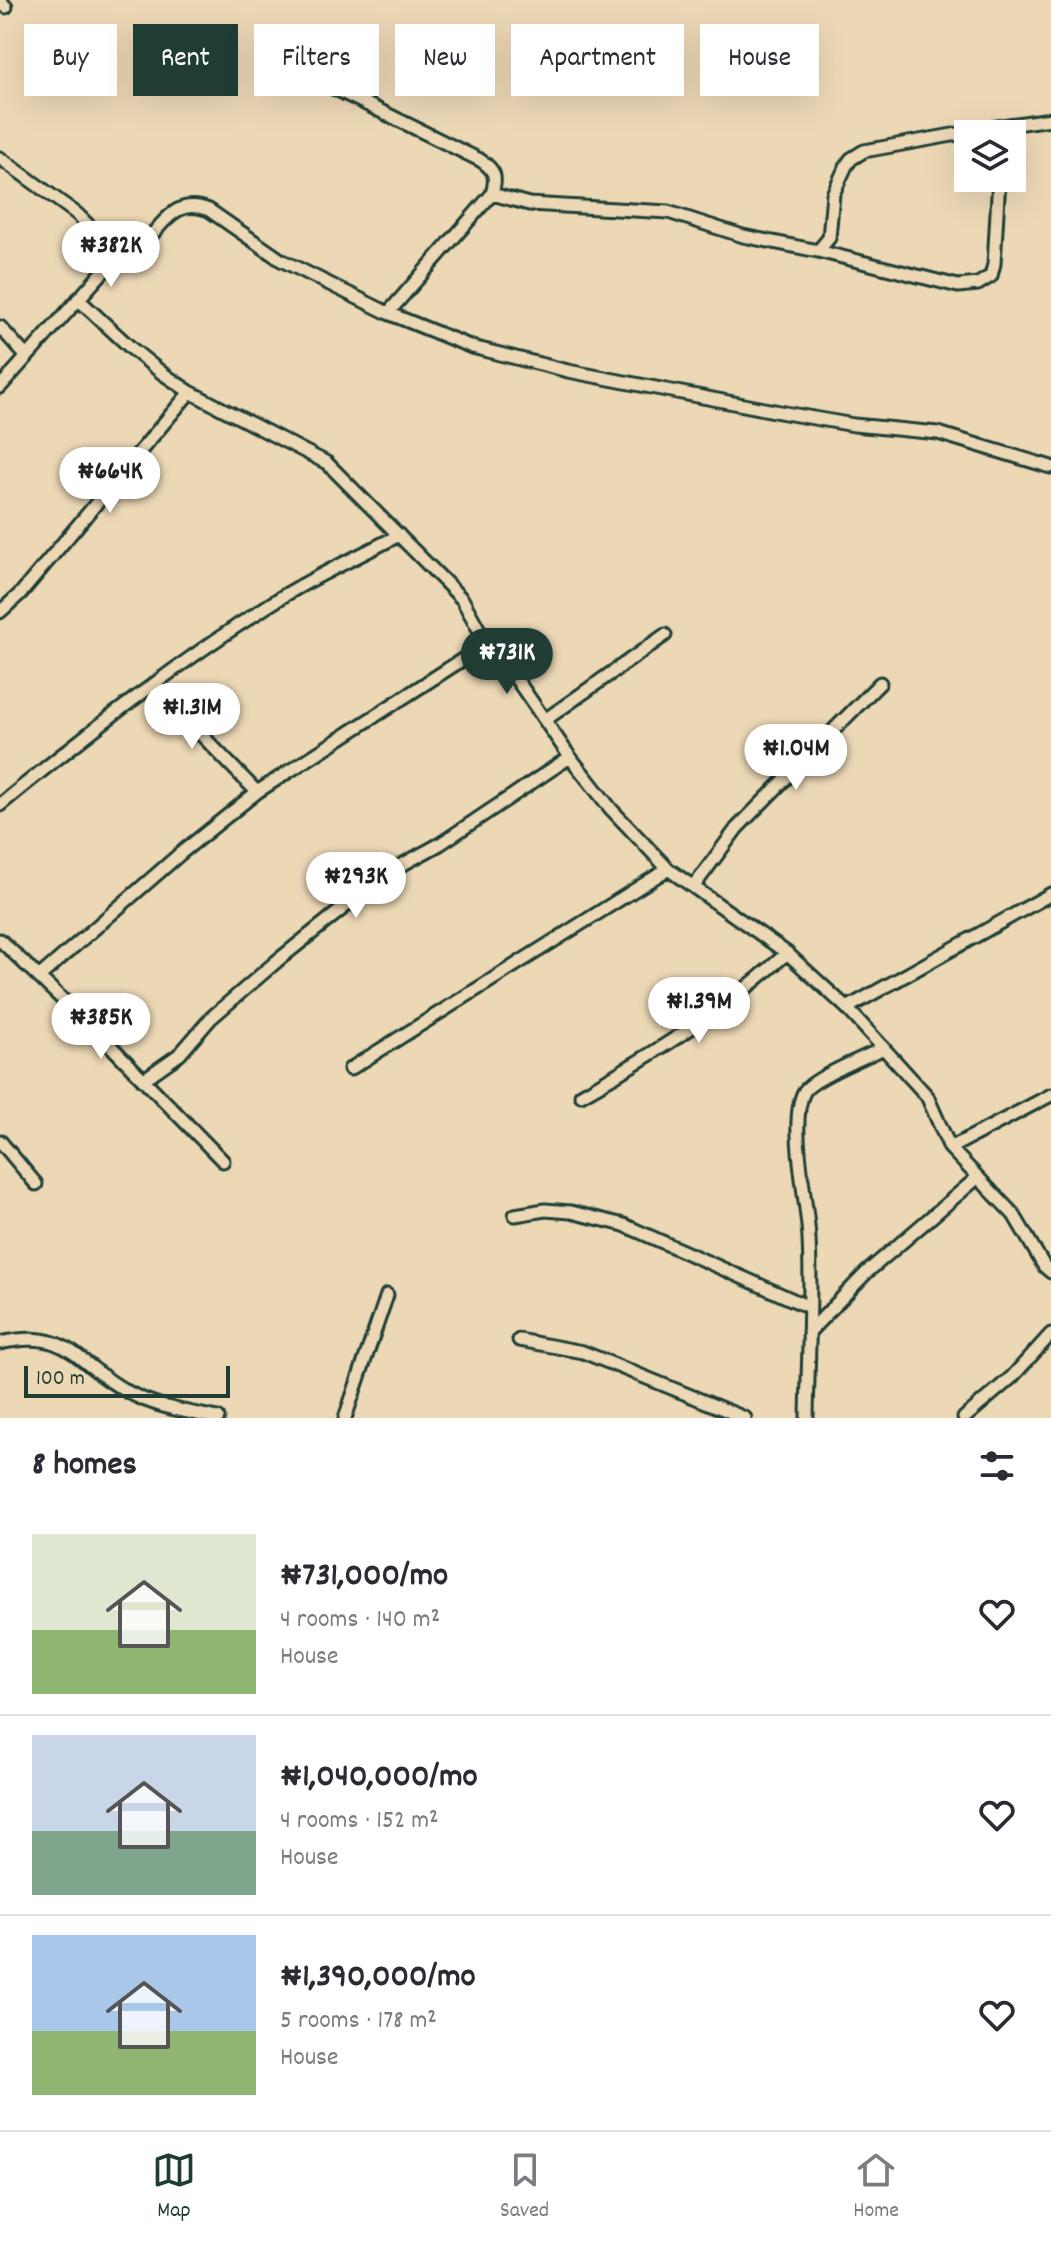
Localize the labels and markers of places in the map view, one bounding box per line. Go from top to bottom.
pin: ₦382K [55,221,167,289]
pin: ₦664K [54,447,166,515]
pin: ₦731K [451,628,563,696]
pin: ₦1.31M [127,683,257,751]
pin: ₦1.04M [731,724,861,792]
pin: ₦293K [300,852,412,920]
pin: ₦1.39M [634,977,764,1045]
pin: ₦385K [45,993,157,1061]

